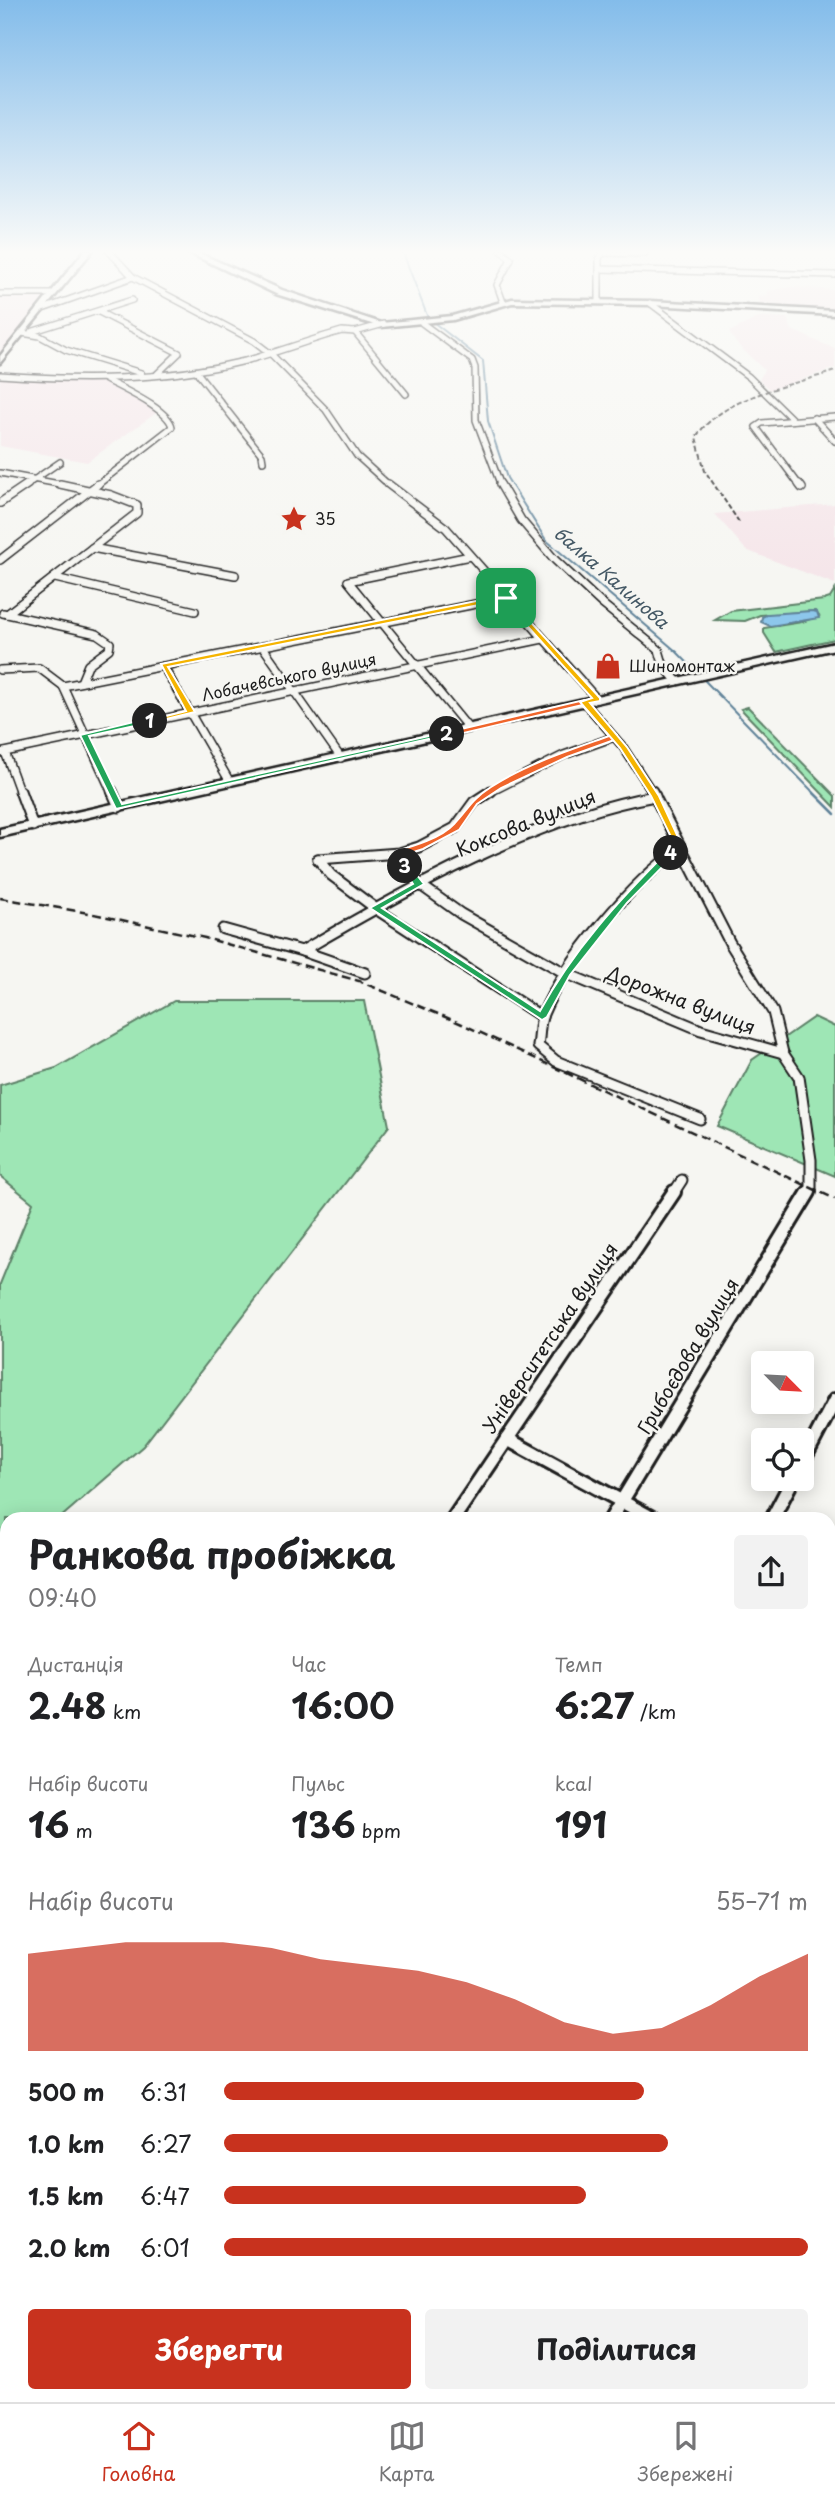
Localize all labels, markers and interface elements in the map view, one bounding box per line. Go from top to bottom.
place icon: 35 [279,504,309,534]
place label: 35 [315,506,335,530]
water label: балка Калинова [549,519,676,635]
pin [476,568,536,628]
icon: arrive [487,579,525,617]
street label: Лобачевського вулиця [199,646,378,706]
shop icon: Шиномонтаж [593,651,623,681]
place label: Шиномонтаж [629,653,735,677]
pin: 1 [132,704,168,738]
text: 1 [145,706,154,734]
pin: 2 [430,716,464,752]
text: 2 [440,719,453,747]
street label: Коксова вулиця [452,781,600,863]
pin: 4 [654,836,688,870]
text: 4 [664,838,677,866]
pin: 3 [388,848,422,884]
text: 3 [398,851,411,879]
street label: Дорожна вулиця [602,957,760,1040]
street label: Університетська вулиця [475,1236,624,1438]
street label: Грибоєдова вулиця [629,1272,745,1439]
north arrow [751,1351,814,1414]
map controls [751,1351,814,1491]
button: locate [751,1428,814,1491]
text: Ранкова пробіжка [28,1525,395,1582]
button: share [734,1535,808,1609]
text: 09:40 [28,1580,97,1615]
text: Дистанція [28,1650,124,1678]
text: Час [291,1650,326,1678]
text: Темп [555,1650,603,1678]
text: 2.48 [28,1678,107,1731]
text: 16:00 [291,1678,394,1731]
text: 6:27 [555,1678,634,1731]
text: km [107,1697,141,1725]
text: /km [634,1697,676,1725]
text: Набір висоти [28,1769,148,1797]
text: Пульс [291,1769,345,1797]
text: kcal [555,1769,593,1797]
text: 16 [28,1797,69,1850]
text: 136 [291,1797,356,1850]
text: 191 [555,1797,607,1850]
text: m [69,1816,93,1844]
text: bpm [356,1816,401,1844]
text: Набір висоти [28,1883,174,1918]
text: 55–71 m [716,1883,808,1918]
text: 500 m [28,2074,105,2109]
text: 6:31 [140,2074,187,2109]
text: 1.0 km [28,2126,105,2161]
text: 6:27 [140,2126,191,2161]
text: 1.5 km [28,2178,104,2213]
text: 6:47 [140,2178,190,2213]
text: 2.0 km [28,2230,110,2265]
text: 6:01 [140,2230,190,2265]
button: Зберегти [28,2309,411,2389]
button: Поділитися [425,2309,808,2389]
tab: Головна [102,2417,175,2487]
tab: Карта [379,2417,434,2487]
tab: Збережені [638,2417,733,2487]

